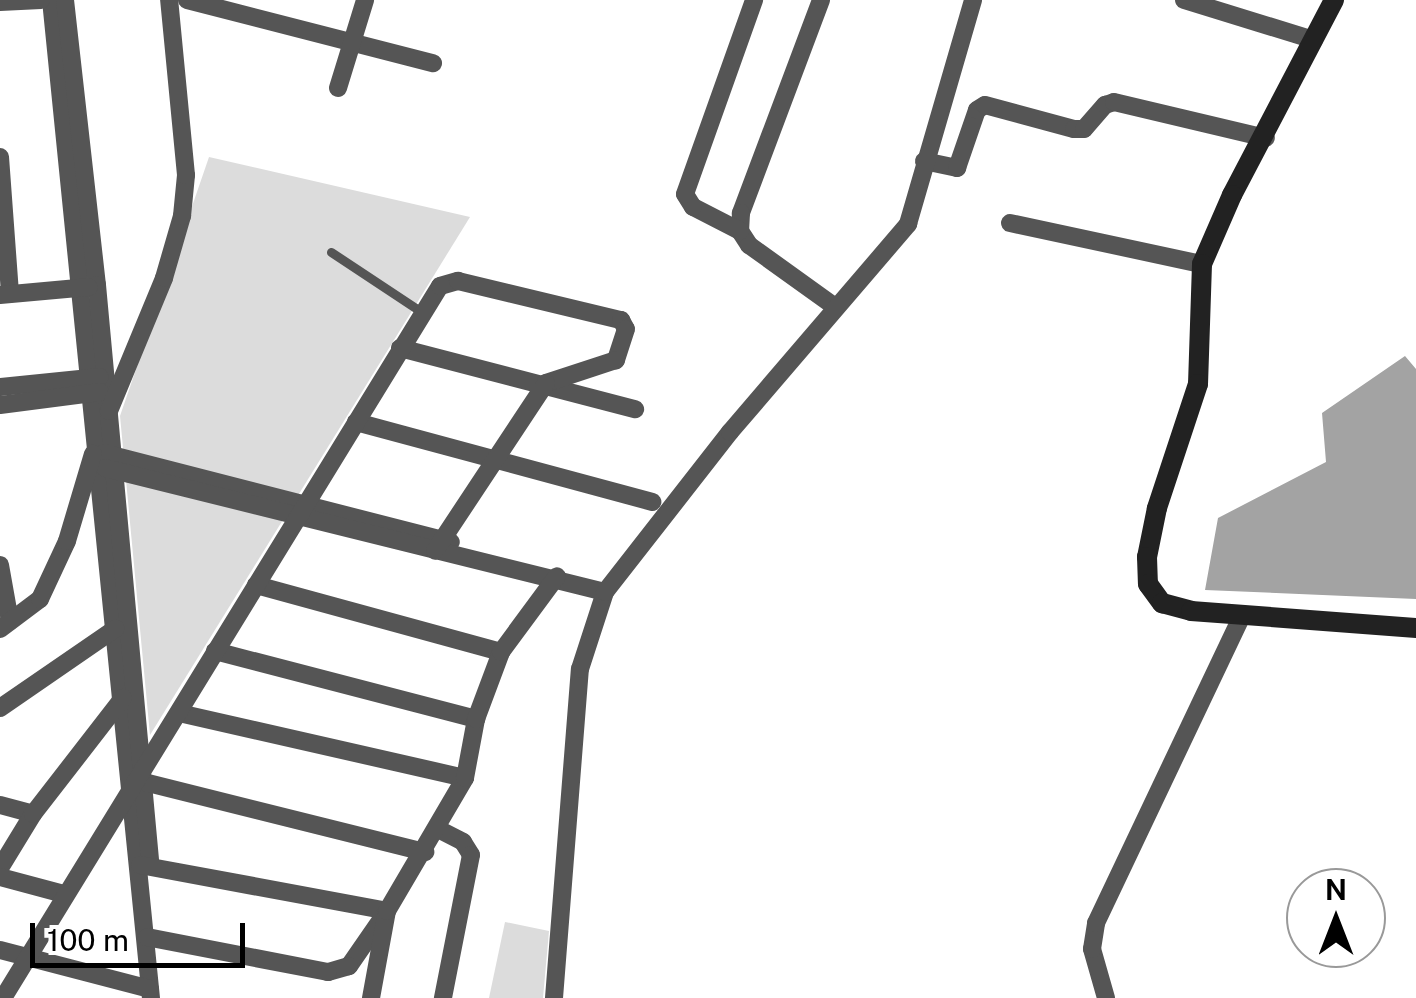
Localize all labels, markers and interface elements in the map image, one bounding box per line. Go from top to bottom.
north arrow [1286,868,1386,968]
text: N [1325,873,1347,906]
scale bar [35,903,250,965]
text: 100 m [47,922,129,958]

